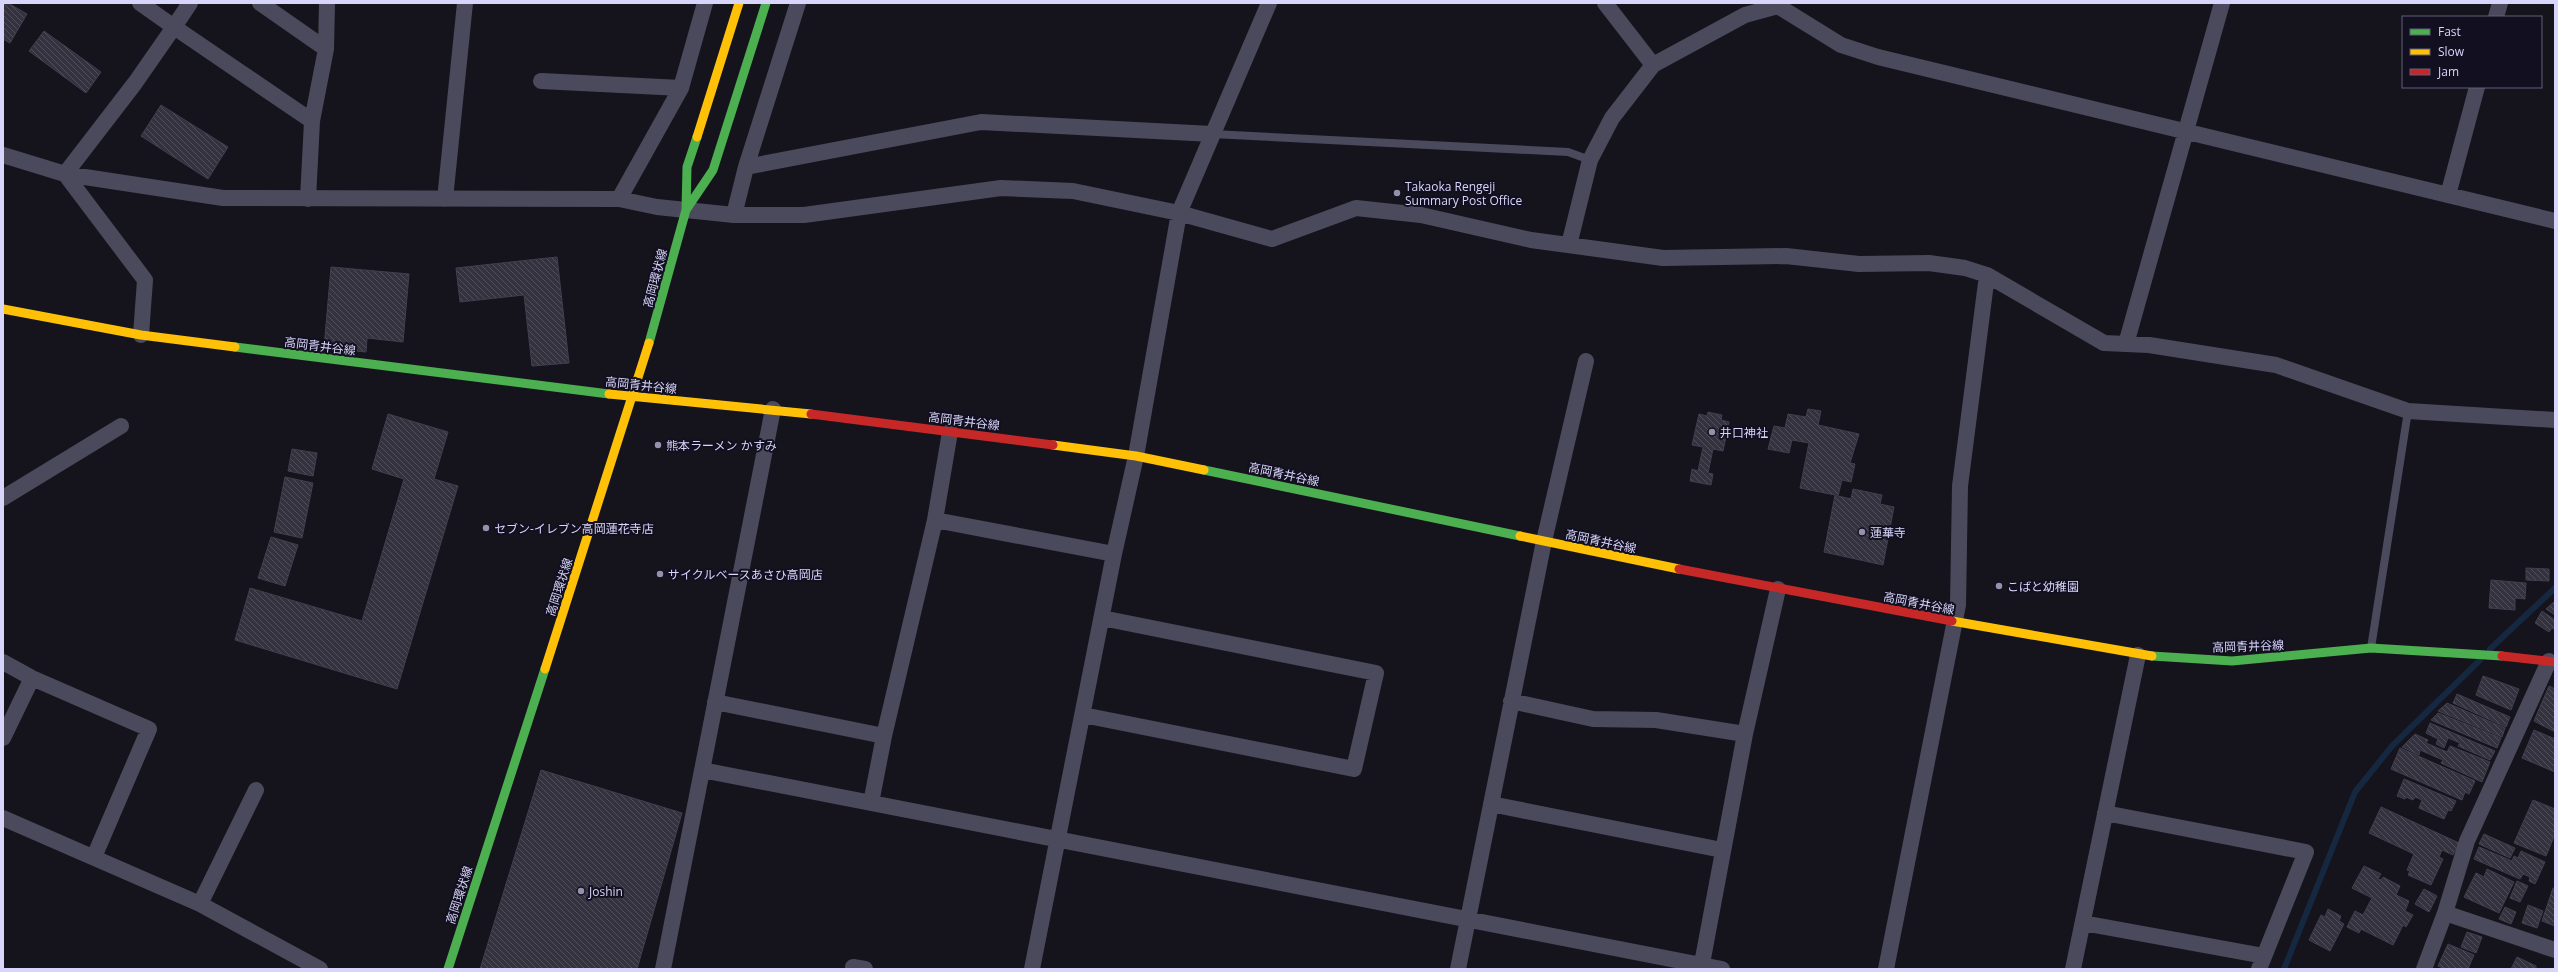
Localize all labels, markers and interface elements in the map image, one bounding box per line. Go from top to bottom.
legend [2402,16,2542,88]
text: Fast [2438,23,2461,40]
text: Slow [2438,43,2465,60]
text: Jam [2437,63,2459,80]
place label: Takaoka Rengeji Summary Post Office [1405,178,1523,209]
marker: Takaoka Rengeji Summary Post Office [1392,188,1402,198]
street label: 高岡環状線 [639,247,671,309]
street label: 高岡青井谷線 [283,333,357,359]
street label: 高岡青井谷線 [604,373,678,397]
street label: 高岡青井谷線 [927,408,1001,434]
place label: 井口神社 [1720,424,1768,441]
marker: 井口神社 [1707,427,1717,437]
place label: 熊本ラーメン かすみ [666,437,777,454]
marker: 熊本ラーメン かすみ [653,440,663,450]
street label: 高岡青井谷線 [1247,458,1321,490]
place label: セブン-イレブン高岡蓮花寺店 [494,520,654,537]
marker: セブン-イレブン高岡蓮花寺店 [481,523,491,533]
place label: 蓮華寺 [1870,524,1906,541]
street label: 高岡青井谷線 [1564,525,1638,557]
marker: 蓮華寺 [1857,527,1867,537]
street label: 高岡環状線 [542,556,576,618]
place label: サイクルベースあさひ高岡店 [668,566,823,583]
marker: サイクルベースあさひ高岡店 [655,569,665,579]
place label: こばと幼稚園 [2007,578,2079,595]
marker: こばと幼稚園 [1994,581,2004,591]
street label: 高岡青井谷線 [1882,588,1956,618]
street label: 高岡青井谷線 [2212,636,2284,656]
street label: 高岡環状線 [442,864,476,926]
place label: Joshin [588,883,623,900]
marker: Joshin [576,886,586,896]

